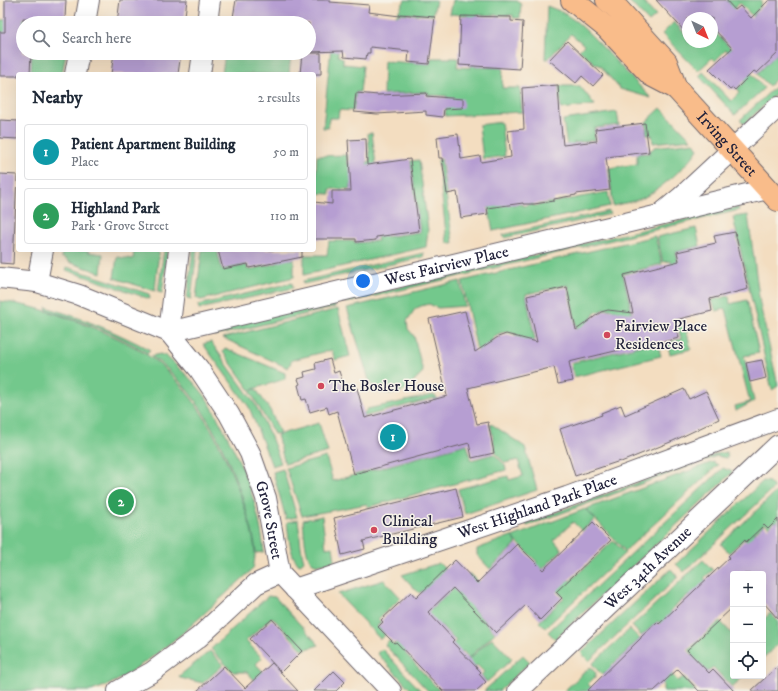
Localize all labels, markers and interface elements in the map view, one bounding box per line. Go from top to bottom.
north arrow [682,12,718,48]
search box [16,16,316,60]
icon: search [30,27,52,49]
text: Search here [62,29,131,48]
text: Nearby [32,87,82,109]
text: 2 results [258,90,300,106]
street label: Irving Street [692,107,762,181]
text: Patient Apartment Building [71,135,235,154]
text: 1 [44,144,48,160]
text: 50 m [273,144,299,160]
text: Place [71,154,99,170]
text: Highland Park [71,199,160,218]
text: 2 [43,208,49,224]
text: 110 m [270,208,299,224]
text: Park · Grove Street [71,218,169,234]
street label: West Fairview Place [382,241,511,290]
your location [353,271,373,291]
place label: Fairview Place Residences [615,316,708,354]
marker: Fairview Place Residences [602,330,612,340]
place label: The Bosler House [329,376,445,396]
marker: The Bosler House [316,381,326,391]
pin: 1 [380,422,406,452]
street label: West Highland Park Place [454,469,620,544]
street label: Grove Street [251,478,287,561]
pin: 2 [108,487,134,517]
place label: Clinical Building [382,511,437,549]
street label: West 34th Avenue [599,522,696,615]
marker: Clinical Building [369,525,379,535]
map controls [730,571,766,679]
button: + [730,571,766,607]
button: − [730,607,766,643]
button: locate [730,643,766,679]

